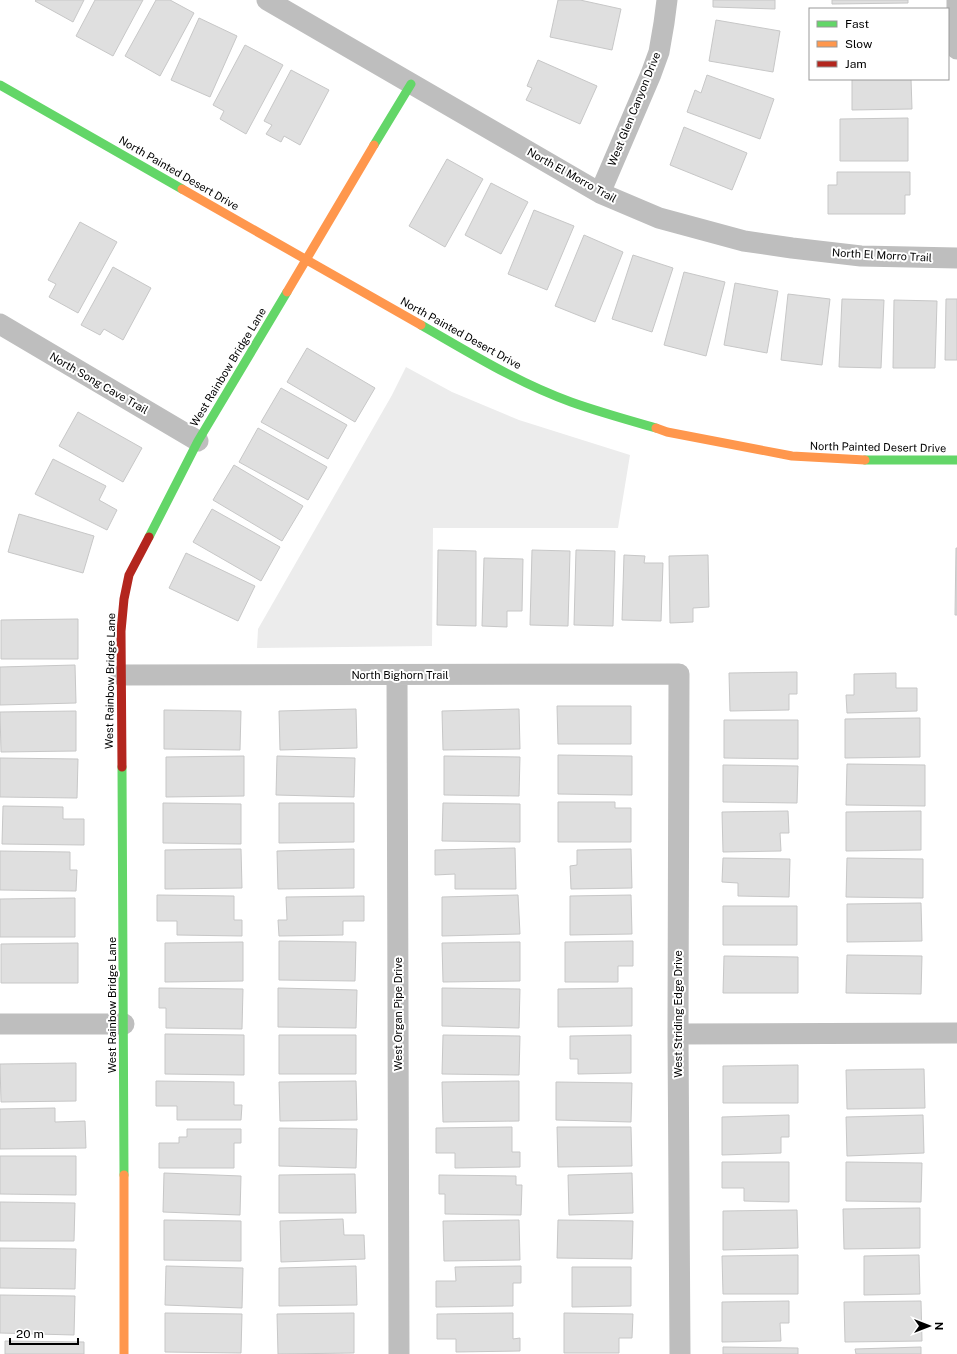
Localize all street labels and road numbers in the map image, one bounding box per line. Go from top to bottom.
street label: West Glen Canyon Drive [606,50,662,168]
street label: North Painted Desert Drive [117,134,241,212]
street label: North El Morro Trail [525,145,619,205]
street label: North El Morro Trail [832,246,932,264]
street label: North Painted Desert Drive [398,295,524,371]
street label: West Rainbow Bridge Lane [188,305,268,429]
street label: North Song Cave Trail [48,350,150,416]
street label: North Painted Desert Drive [810,440,946,454]
street label: West Rainbow Bridge Lane [103,613,117,749]
street label: North Bighorn Trail [351,669,449,681]
street label: West Rainbow Bridge Lane [106,937,118,1073]
street label: West Striding Edge Drive [672,950,684,1078]
street label: West Organ Pipe Drive [392,957,404,1071]

